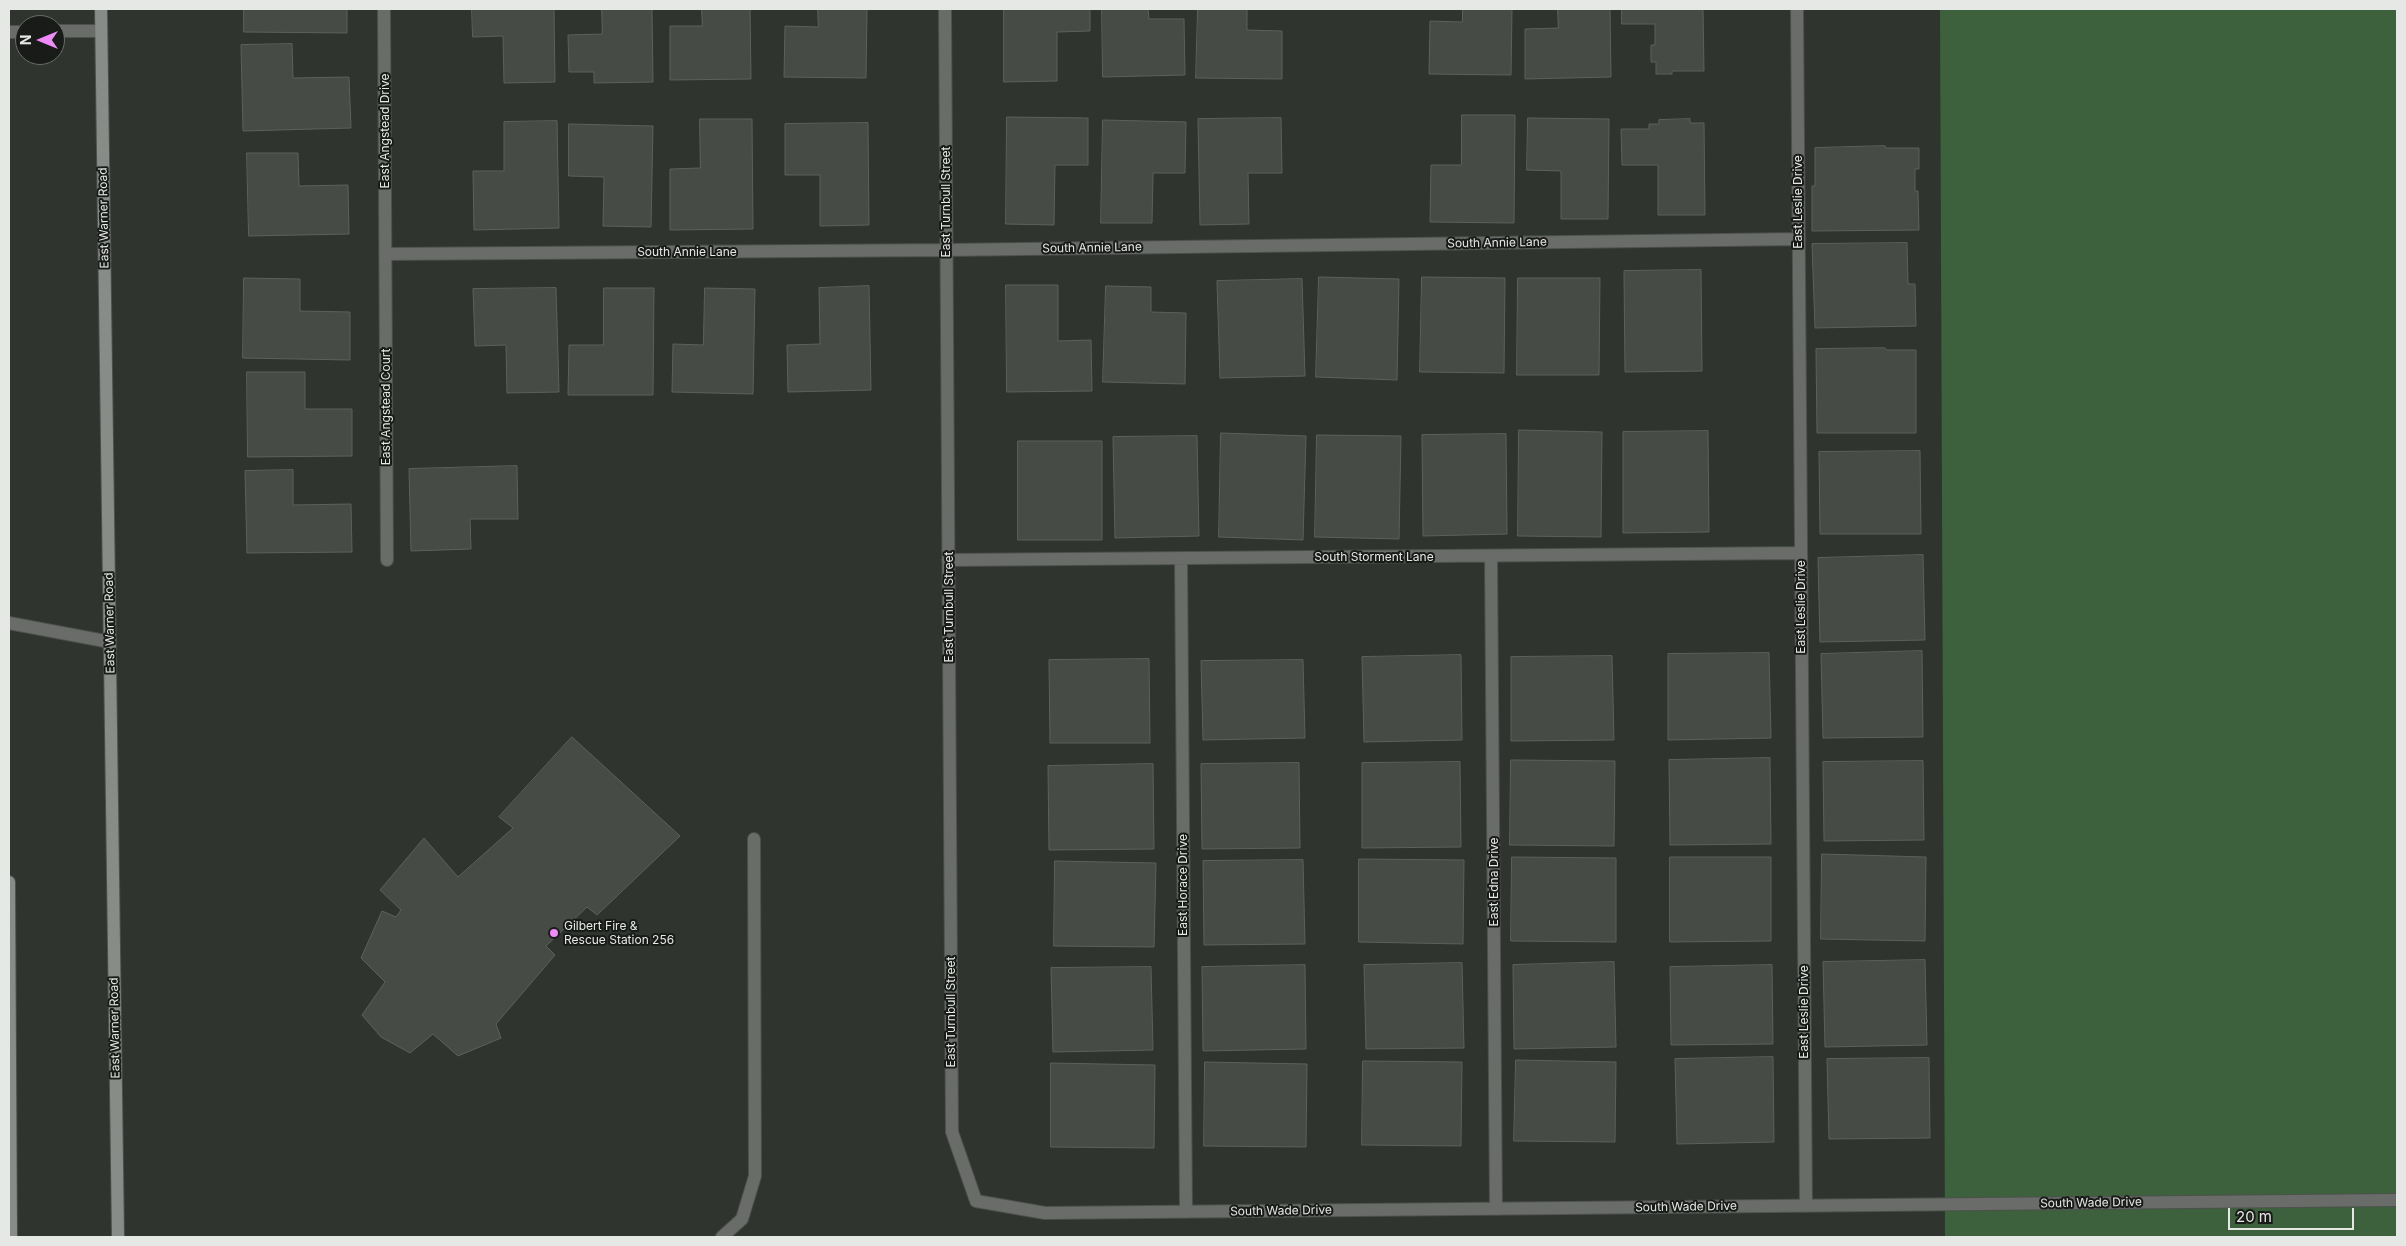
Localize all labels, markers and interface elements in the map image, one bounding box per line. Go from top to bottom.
north arrow [15,15,65,65]
text: N [17,35,34,45]
street label: East Angstead Drive [378,74,392,188]
street label: East Turnbull Street [939,147,953,257]
street label: East Leslie Drive [1791,155,1805,249]
street label: East Warner Road [96,167,112,269]
street label: South Annie Lane [1447,235,1547,251]
street label: South Annie Lane [1042,240,1142,256]
street label: South Annie Lane [637,245,737,259]
street label: East Angstead Court [379,349,393,465]
street label: South Storment Lane [1314,550,1434,564]
street label: East Turnbull Street [942,552,956,662]
street label: East Leslie Drive [1794,560,1808,654]
street label: East Warner Road [102,572,118,674]
street label: East Horace Drive [1176,834,1190,936]
street label: East Edna Drive [1487,837,1501,927]
place label: Gilbert Fire & Rescue Station 256 [564,919,674,947]
marker: Gilbert Fire & Rescue Station 256 [548,927,560,939]
street label: East Turnbull Street [944,957,958,1067]
street label: East Leslie Drive [1797,965,1811,1059]
street label: East Warner Road [107,977,123,1079]
street label: South Wade Drive [2040,1195,2142,1211]
scale bar [2231,1198,2357,1230]
street label: South Wade Drive [1635,1199,1737,1215]
street label: South Wade Drive [1230,1203,1332,1219]
text: 20 m [2236,1207,2272,1226]

